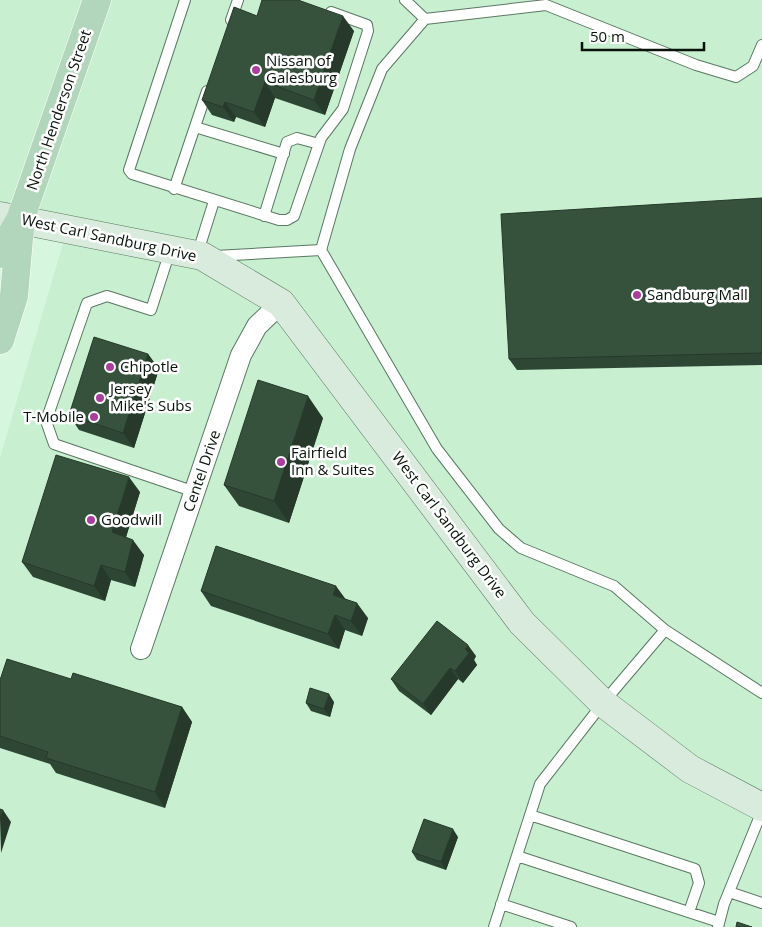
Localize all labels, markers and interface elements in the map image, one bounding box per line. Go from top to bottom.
scale bar [582,20,704,52]
text: 50 m [590,26,625,46]
street label: North Henderson Street [21,27,95,193]
place label: Nissan of Galesburg [266,50,337,87]
marker: Nissan of Galesburg [250,64,262,76]
street label: West Carl Sandburg Drive [20,209,199,265]
place label: Sandburg Mall [647,284,748,304]
marker: Sandburg Mall [631,289,643,301]
place label: Chipotle [120,356,178,376]
marker: Chipotle [104,361,116,373]
place label: Jersey Mike's Subs [108,378,192,415]
marker: Jersey Mike's Subs [94,392,106,404]
place label: T-Mobile [23,406,84,426]
marker: T-Mobile [88,411,100,423]
street label: Centel Drive [178,427,224,514]
place label: Fairfield Inn & Suites [291,442,374,479]
street label: West Carl Sandburg Drive [388,447,511,602]
marker: Fairfield Inn & Suites [275,456,287,468]
place label: Goodwill [101,509,162,529]
marker: Goodwill [85,514,97,526]

